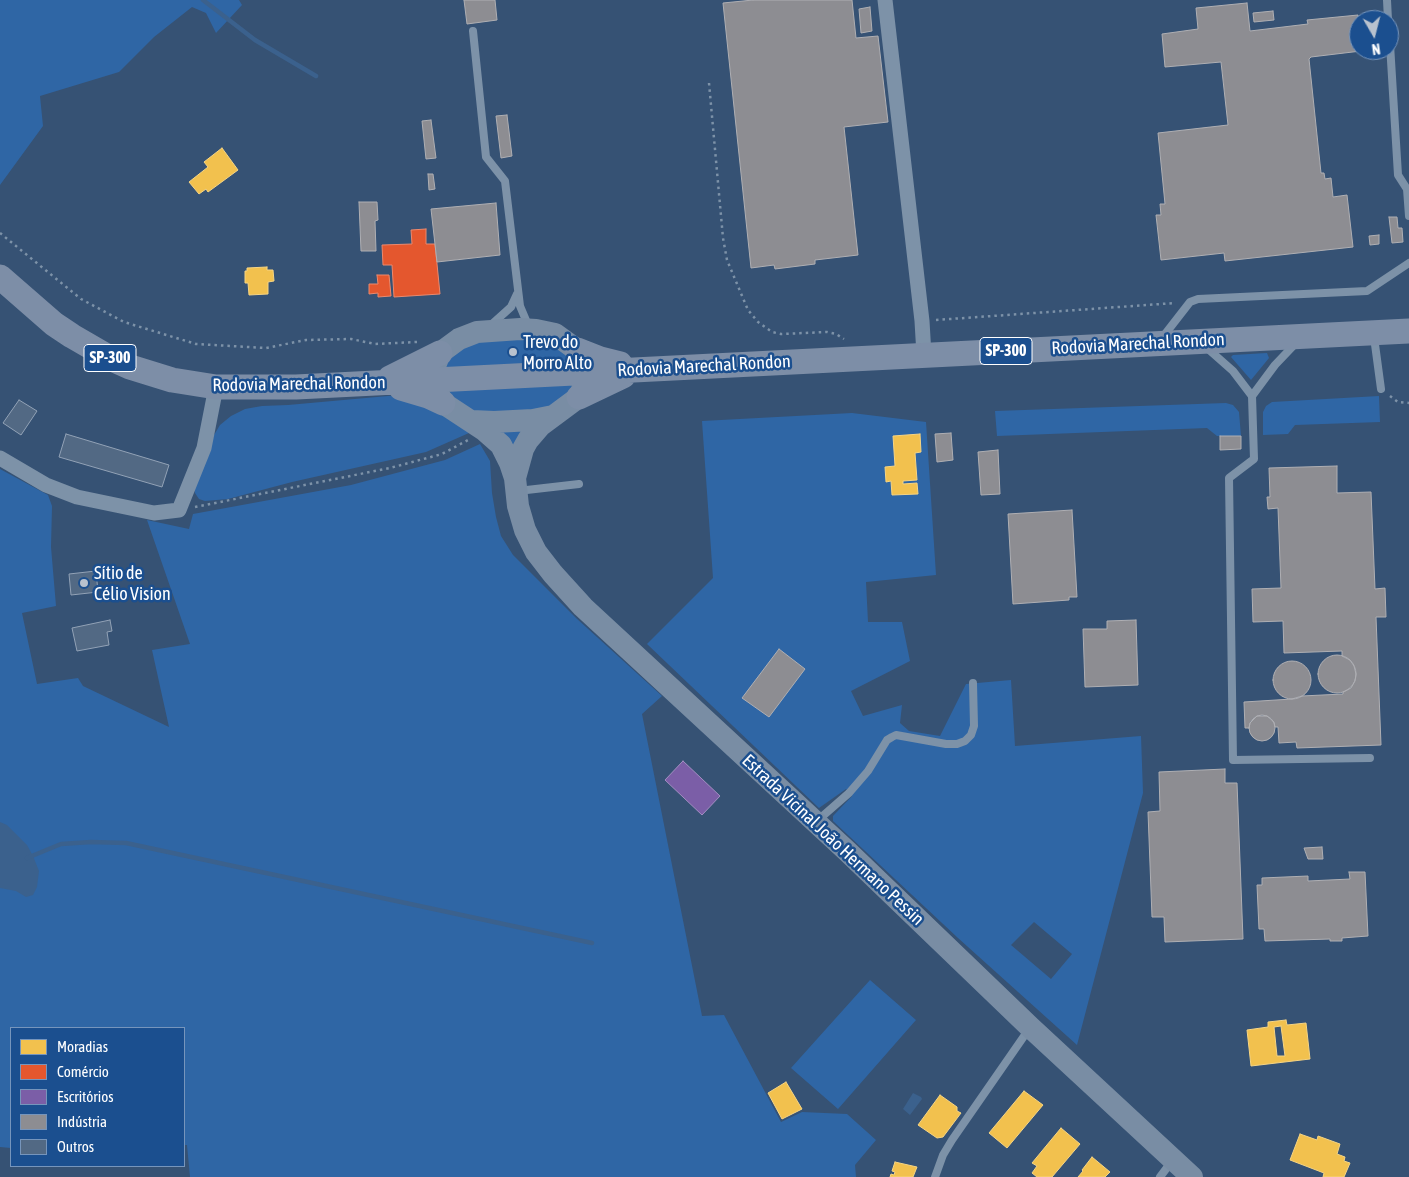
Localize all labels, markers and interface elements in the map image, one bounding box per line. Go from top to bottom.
north arrow [1349,10,1399,60]
text: N [1371,40,1381,57]
street label: Rodovia Marechal Rondon [1051,329,1225,359]
place label: Trevo do Morro Alto [523,331,592,374]
road number: SP-300 [980,338,1032,364]
road number: SP-300 [84,344,136,372]
marker: Trevo do Morro Alto [507,346,519,358]
street label: Rodovia Marechal Rondon [617,351,791,381]
street label: Rodovia Marechal Rondon [212,372,386,396]
place label: Sítio de Célio Vision [94,562,171,604]
marker: Sítio de Célio Vision [78,577,90,589]
street label: Estrada Vicinal João Hermano Pessin [738,750,928,930]
legend [10,1027,185,1167]
text: Moradias [57,1038,108,1055]
text: Comércio [57,1063,109,1080]
text: Escritórios [57,1088,114,1105]
text: Indústria [57,1113,107,1130]
text: Outros [57,1138,94,1155]

